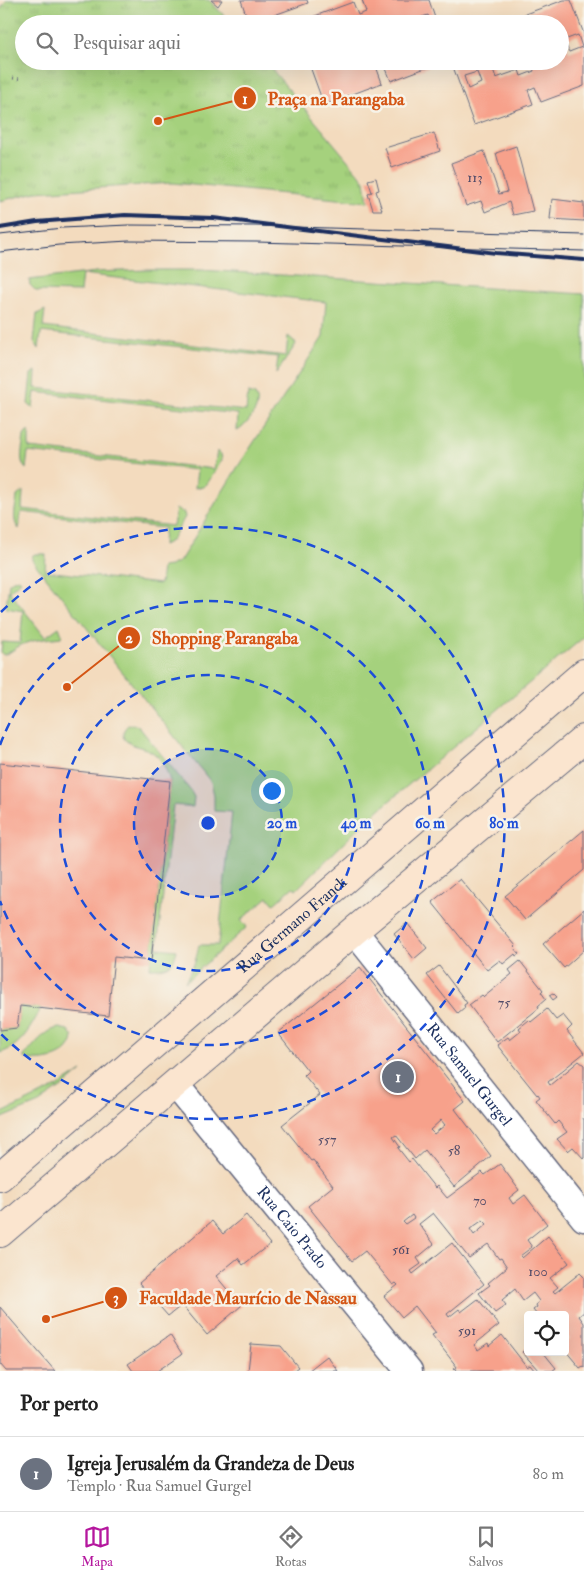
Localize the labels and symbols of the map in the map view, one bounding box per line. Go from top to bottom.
callout: Praça na Parangaba [232,82,414,115]
text: Praça na Parangaba [268,88,405,111]
text: 1 [242,90,248,109]
house number: 113 [467,169,483,186]
callout: Shopping Parangaba [117,622,308,655]
text: Shopping Parangaba [152,627,299,650]
text: 2 [125,629,133,648]
your location [259,778,285,804]
centre of rings [199,814,217,832]
text: 20 m [267,814,297,833]
text: 40 m [340,814,372,833]
text: 60 m [415,814,445,833]
text: 80 m [489,814,519,833]
street label: Rua Germano Franck [233,872,351,978]
house number: 75 [498,994,511,1011]
street label: Rua Samuel Gurgel [422,1019,516,1130]
pin: 1 [382,1058,414,1096]
house number: 557 [318,1131,337,1148]
house number: 58 [448,1142,461,1159]
street label: Rua Caio Prado [252,1182,332,1273]
house number: 70 [473,1192,487,1209]
house number: 561 [392,1241,410,1258]
house number: 100 [528,1263,548,1280]
callout: Faculdade Maurício de Nassau [104,1281,367,1314]
text: Faculdade Maurício de Nassau [139,1287,358,1310]
text: 3 [113,1289,119,1308]
house number: 591 [458,1322,476,1339]

